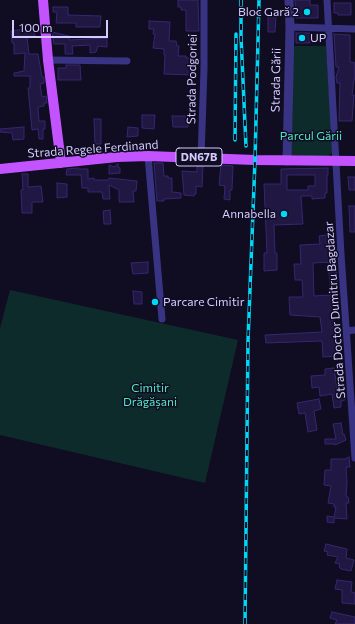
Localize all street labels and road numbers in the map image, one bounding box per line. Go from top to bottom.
street label: Strada Podgoriei [184,34,200,124]
street label: Strada Gării [268,48,284,112]
street label: Strada Regele Ferdinand [27,137,159,161]
road number: DN67B [176,148,222,166]
street label: Strada Doctor Dumitru Bagdazar [322,221,348,399]

